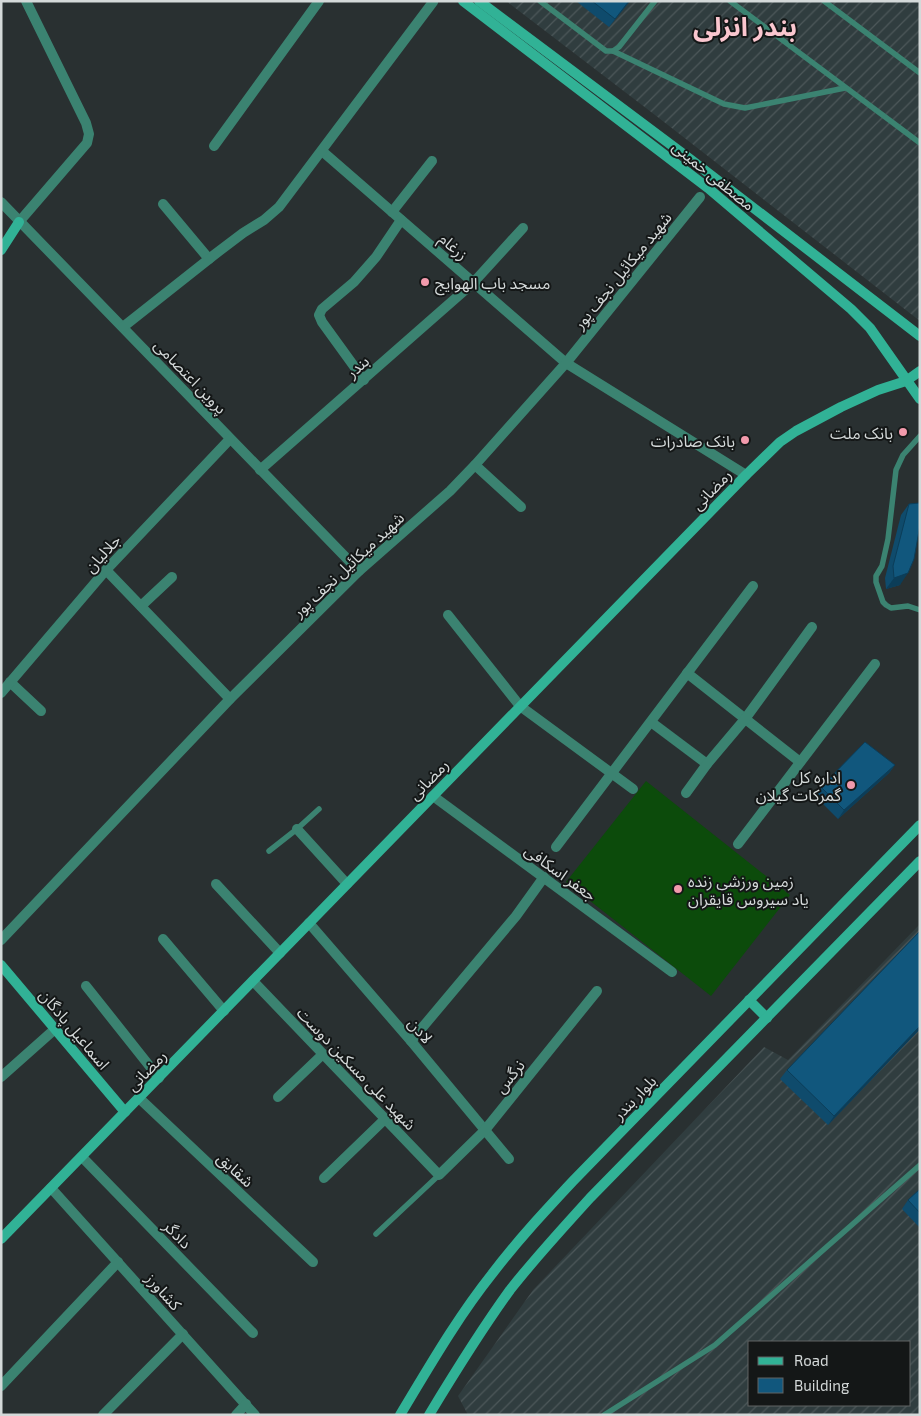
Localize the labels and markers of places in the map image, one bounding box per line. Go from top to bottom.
place label: مسجد باب الهوایج [435,273,550,296]
marker: مسجد باب الهوایج [419,276,431,288]
place label: بانک ملت [830,423,893,442]
marker: بانک ملت [897,426,909,438]
place label: بانک صادرات [651,431,735,451]
marker: بانک صادرات [739,434,751,446]
place label: اداره کل گمرکات گیلان [756,767,841,805]
marker: اداره کل گمرکات گیلان [845,779,857,791]
place label: زمین ورزشی زنده یاد سیروس قایقران [688,871,809,909]
marker: زمین ورزشی زنده یاد سیروس قایقران [672,883,684,895]

